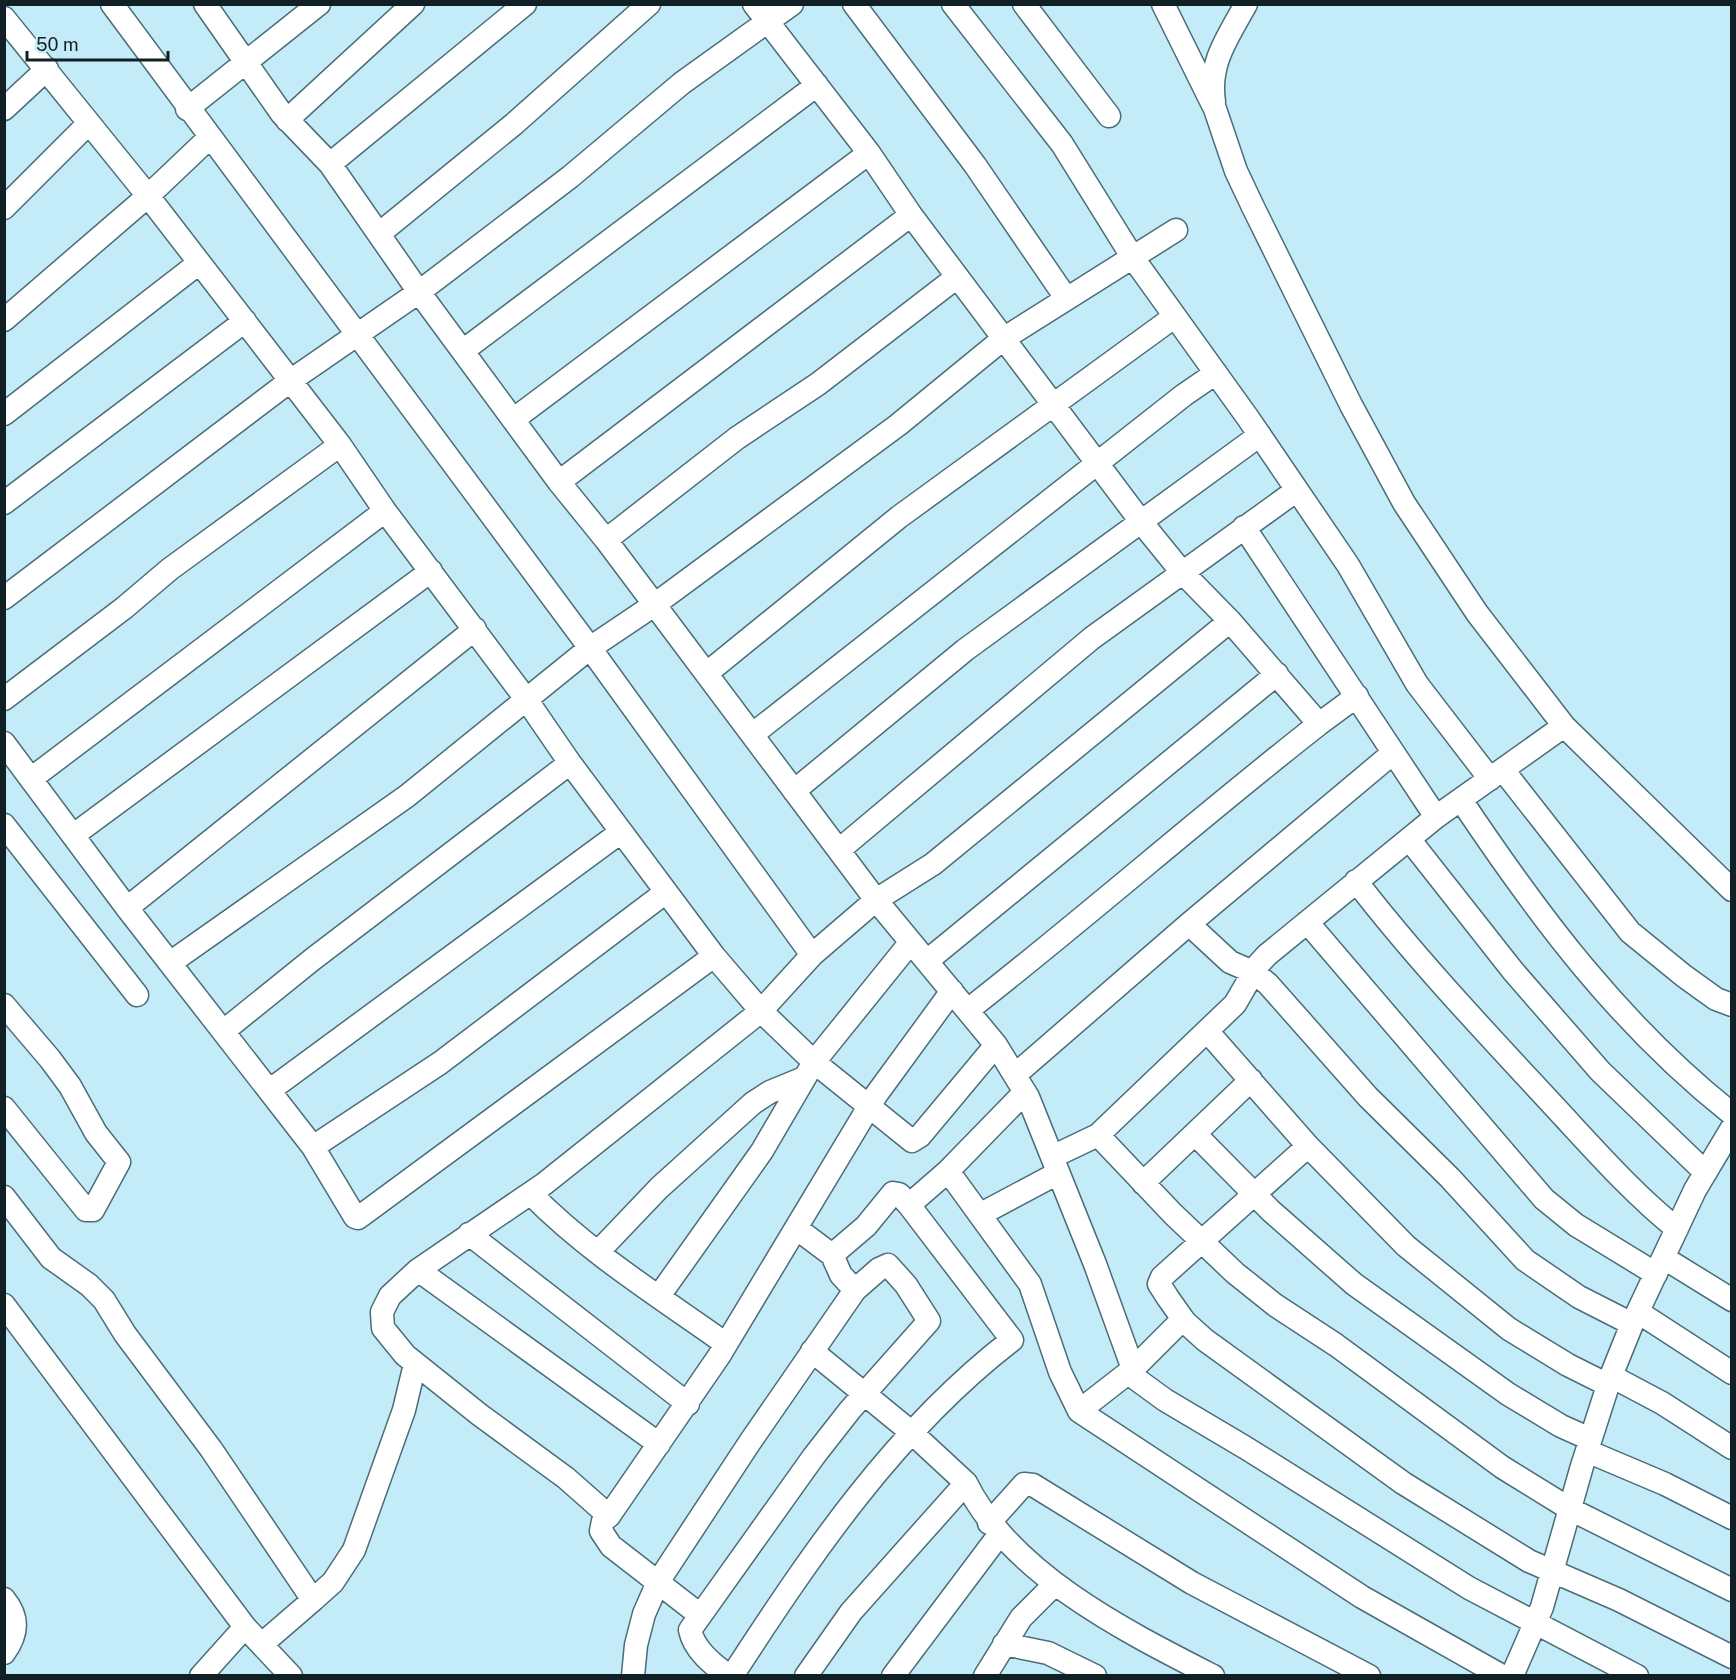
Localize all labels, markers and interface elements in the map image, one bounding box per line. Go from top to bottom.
scale bar [27,24,168,62]
text: 50 m [36,34,79,55]

